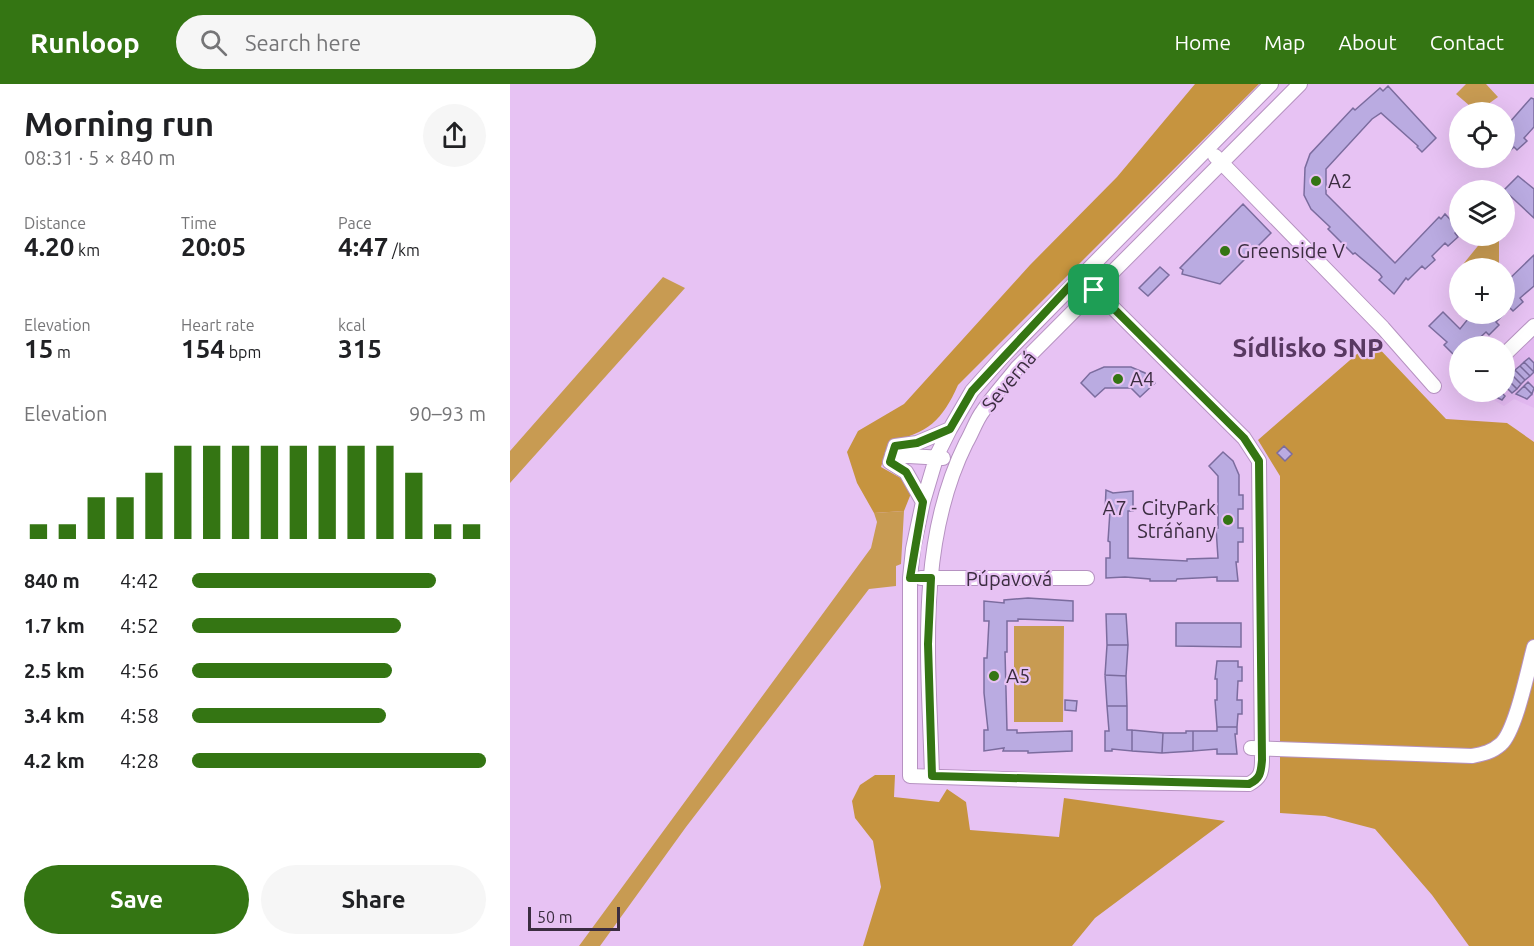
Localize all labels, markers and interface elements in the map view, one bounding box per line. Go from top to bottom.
search box [176,15,596,69]
icon: search [197,26,230,59]
text: Runloop [30,27,140,58]
text: Search here [245,30,361,55]
text: Home [1174,30,1231,54]
text: Map [1264,30,1305,54]
text: About [1338,30,1397,54]
text: Contact [1430,30,1504,54]
map controls [1449,102,1515,402]
button: locate [1449,102,1515,168]
button: share [423,104,486,167]
text: Morning run [24,105,214,142]
text: 08:31 · 5 × 840 m [24,146,176,169]
place label: A2 [1328,169,1352,192]
marker: A2 [1309,174,1323,188]
button: layers [1449,180,1515,246]
text: Distance [24,214,86,232]
text: Time [181,214,217,232]
text: Pace [338,214,372,232]
text: 4.20 [24,232,74,261]
text: 20:05 [181,232,246,261]
text: 4:47 [338,232,388,261]
place label: Greenside V [1237,239,1345,262]
text: km [74,241,100,259]
text: /km [388,241,420,259]
marker: Greenside V [1218,244,1232,258]
button: + [1449,258,1515,324]
pin [1068,264,1119,315]
icon: arrive [1077,273,1110,306]
text: Elevation [24,316,91,334]
text: Heart rate [181,316,255,334]
text: kcal [338,316,366,334]
district label: Sídlisko SNP [1232,333,1384,362]
text: 15 [24,334,53,363]
text: 154 [181,334,225,363]
text: 315 [338,334,382,363]
button: − [1449,336,1515,402]
text: m [53,343,71,361]
text: bpm [225,343,261,361]
street label: Severná [977,346,1040,415]
place label: A4 [1130,367,1154,390]
marker: A4 [1111,372,1125,386]
text: Elevation [24,402,107,425]
text: 90–93 m [409,402,486,425]
place label: A7 - CityPark Stráňany [1102,496,1216,542]
marker: A7 - CityPark Stráňany [1221,513,1235,527]
street label: Púpavová [966,567,1052,590]
text: 840 m [24,569,80,592]
text: 4:42 [120,569,159,592]
text: 1.7 km [24,614,85,637]
text: 4:52 [120,614,159,637]
text: 2.5 km [24,659,85,682]
text: 4:56 [120,659,159,682]
place label: A5 [1006,664,1030,687]
marker: A5 [987,669,1001,683]
text: 3.4 km [24,704,85,727]
text: 4:58 [120,704,159,727]
text: 4.2 km [24,749,85,772]
text: 4:28 [120,749,159,772]
button: Save [24,865,249,934]
button: Share [261,865,486,934]
scale bar [528,904,620,932]
text: 50 m [537,908,573,926]

